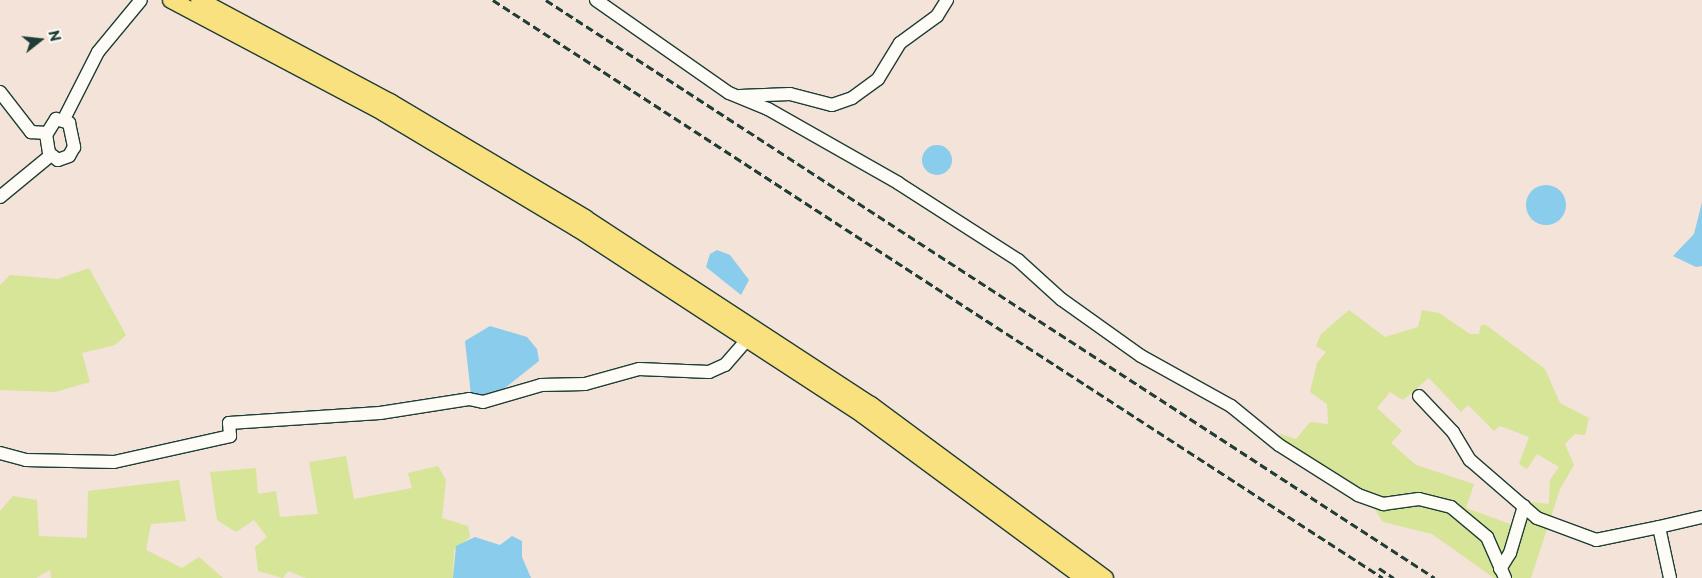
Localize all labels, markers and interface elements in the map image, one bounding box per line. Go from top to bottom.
north arrow [15,15,65,65]
text: N [43,28,67,44]

